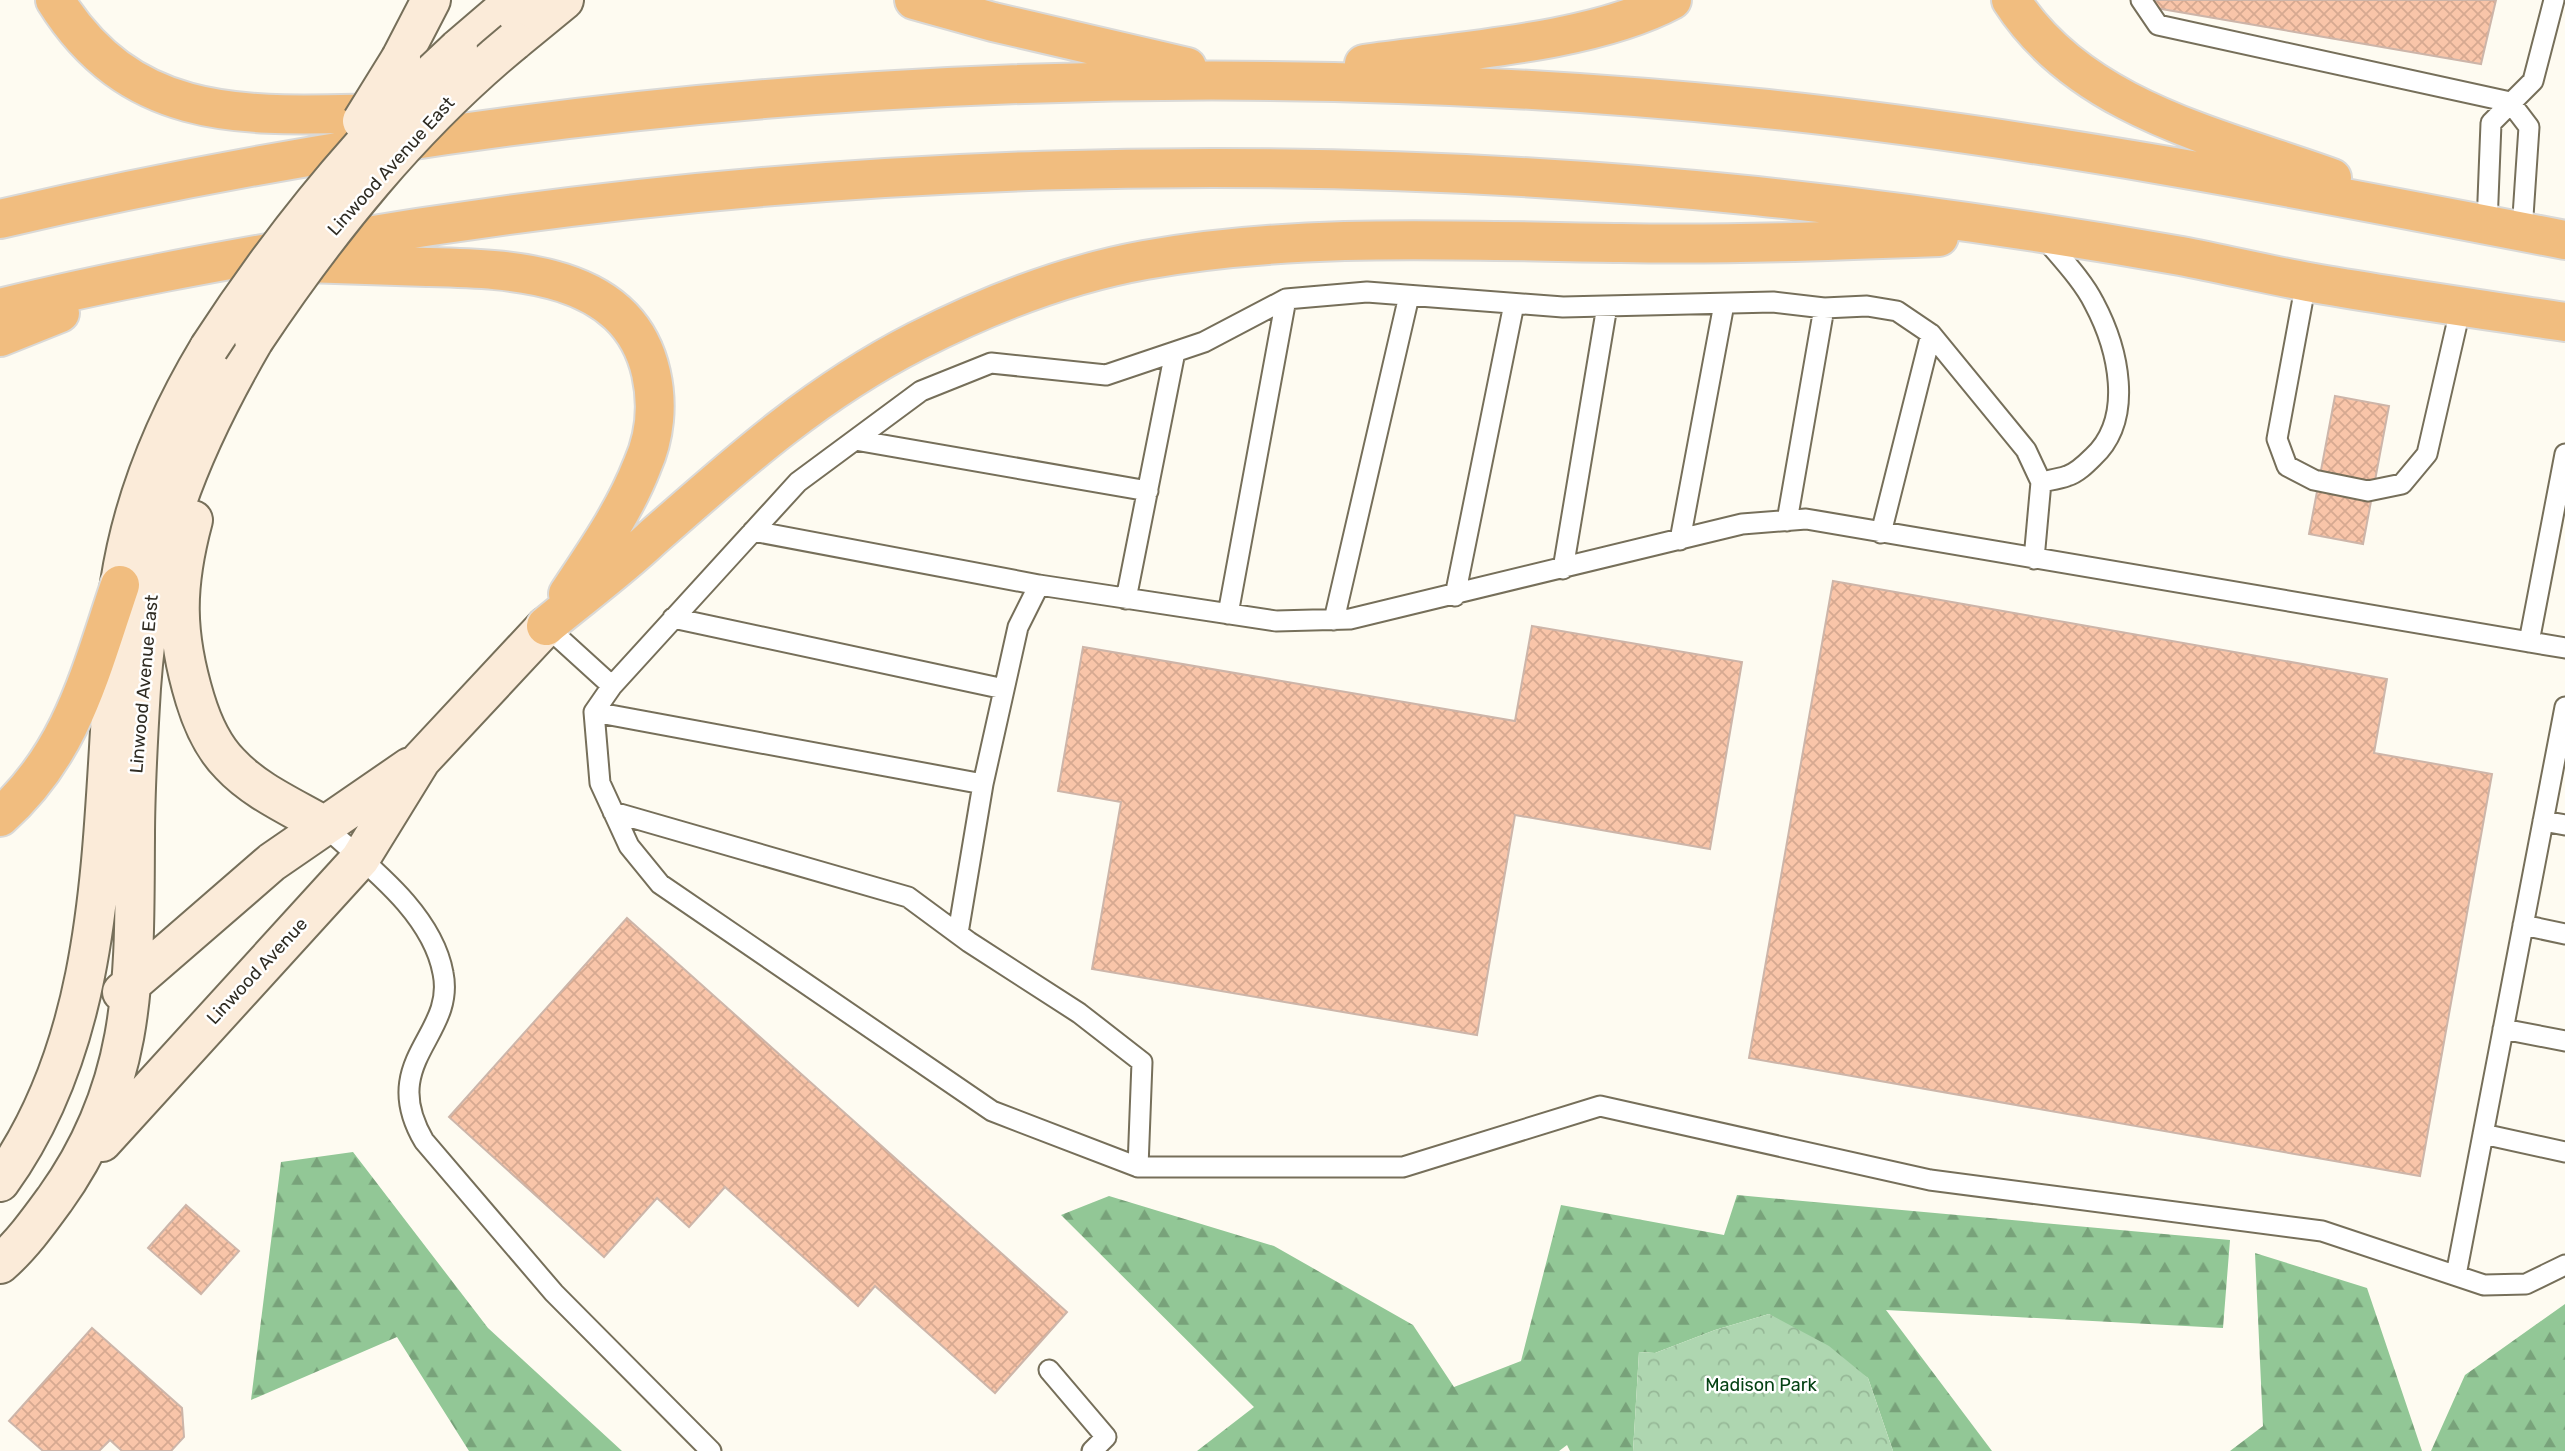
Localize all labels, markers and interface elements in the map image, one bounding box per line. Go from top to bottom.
street label: Linwood Avenue East [323,92,459,240]
street label: Linwood Avenue East [125,594,163,774]
street label: Linwood Avenue [202,913,312,1029]
park label: Madison Park [1705,1374,1817,1396]

